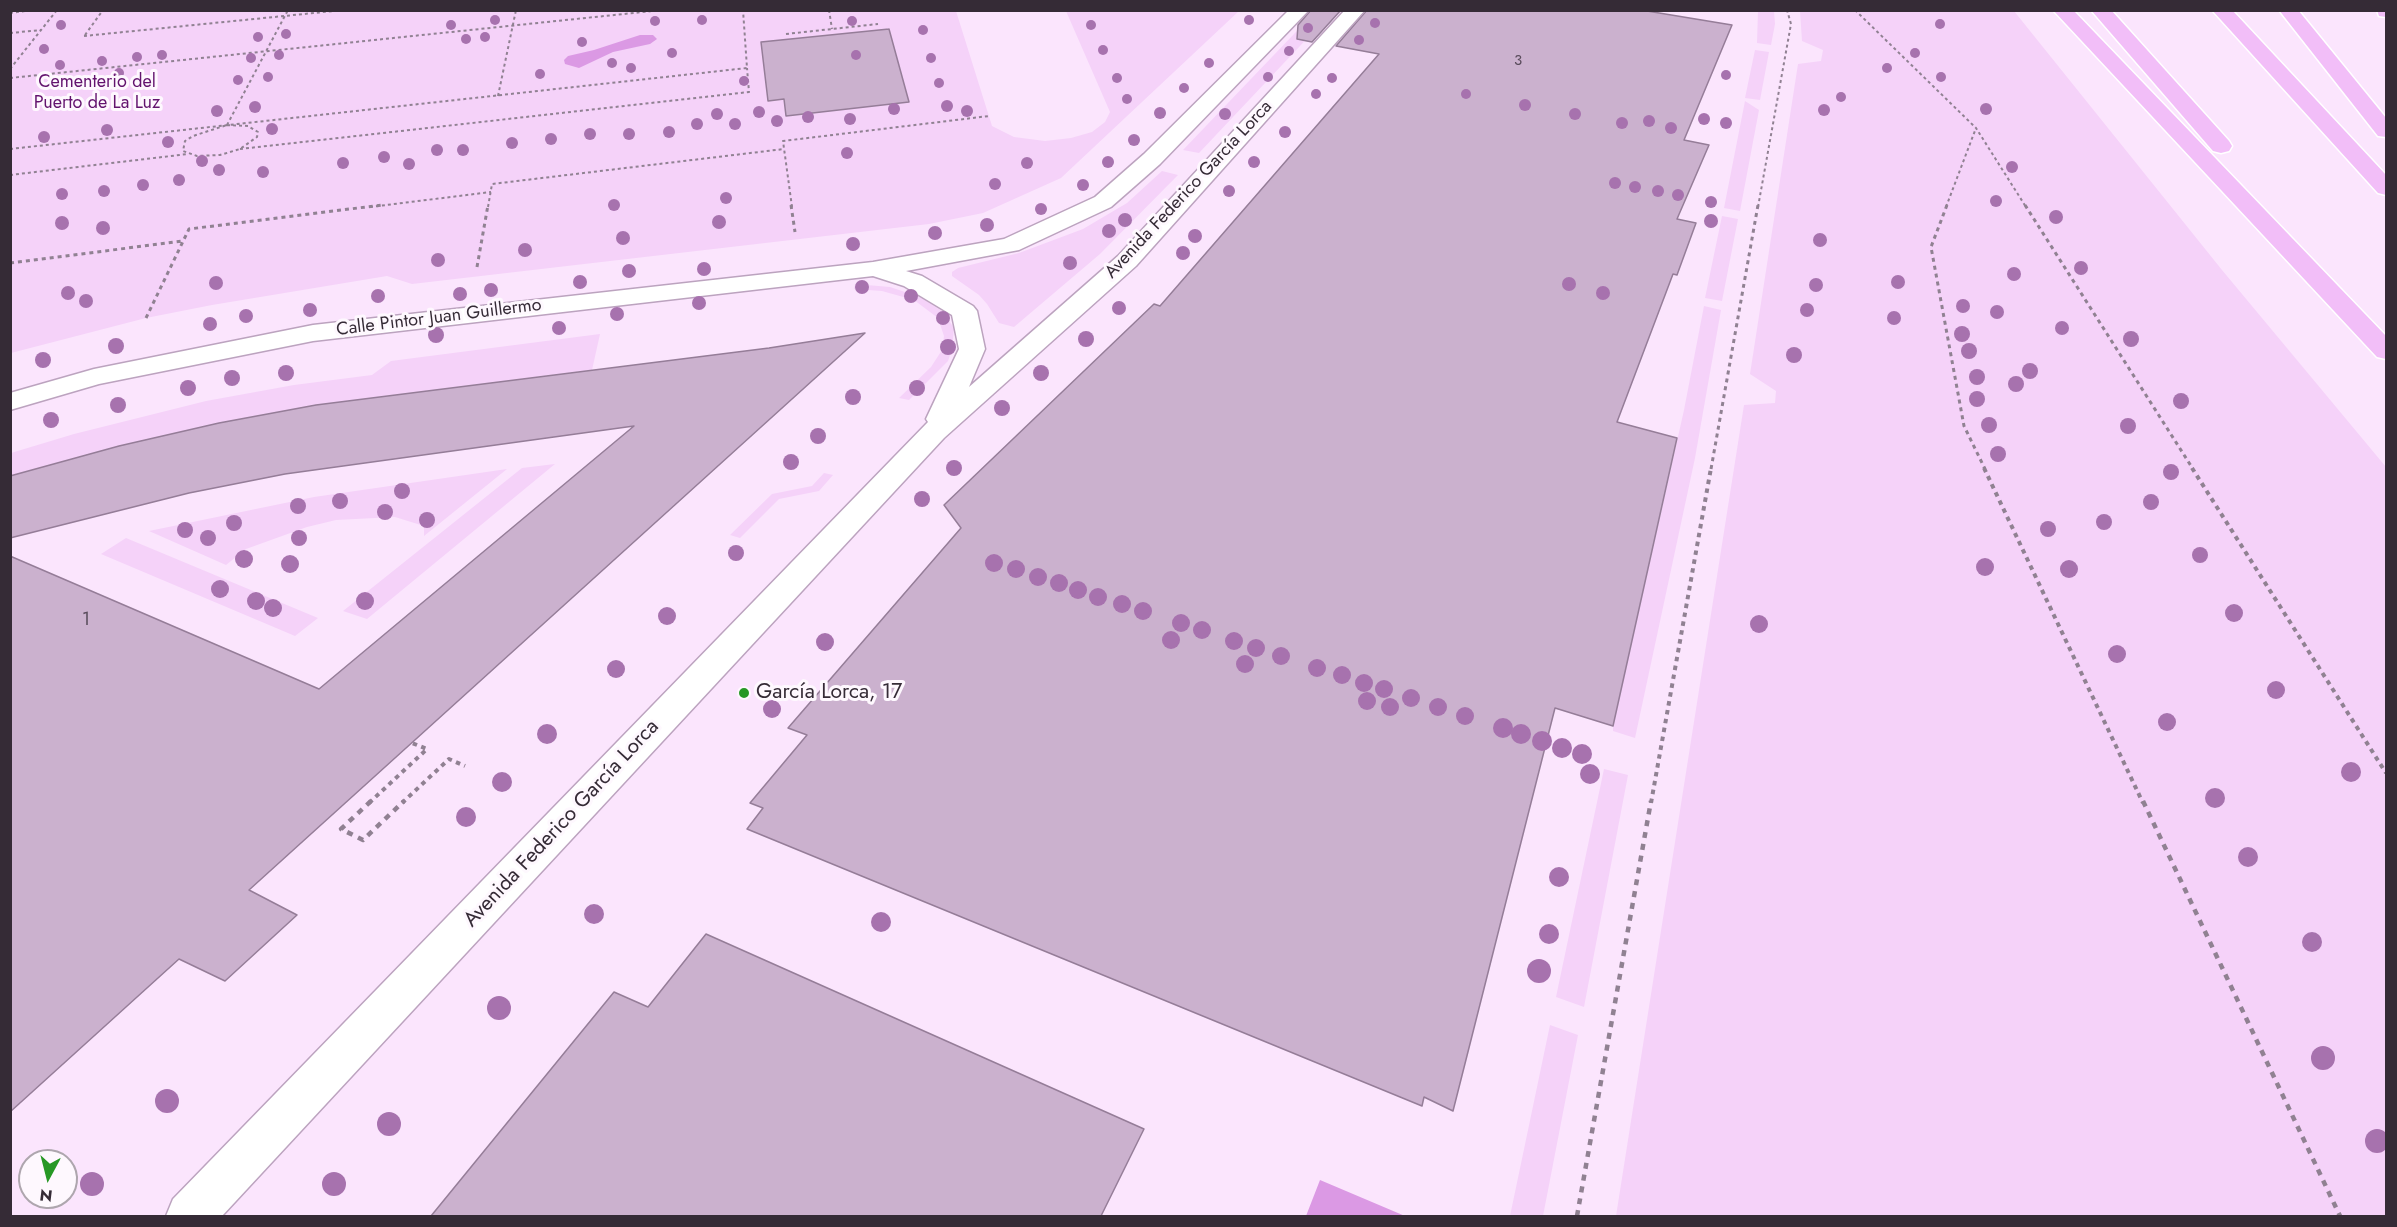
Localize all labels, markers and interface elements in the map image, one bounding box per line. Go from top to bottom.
house number: 3 [1514,52,1522,70]
park label: Cementerio del Puerto de La Luz [34,72,160,115]
street label: Avenida Federico García Lorca [1101,97,1277,283]
street label: Calle Pintor Juan Guillermo [335,295,543,341]
house number: 1 [82,610,90,632]
place label: García Lorca, 17 [756,680,902,706]
marker: García Lorca, 17 [737,686,751,700]
street label: Avenida Federico García Lorca [459,715,665,933]
north arrow [18,1149,78,1209]
text: N [38,1183,54,1208]

